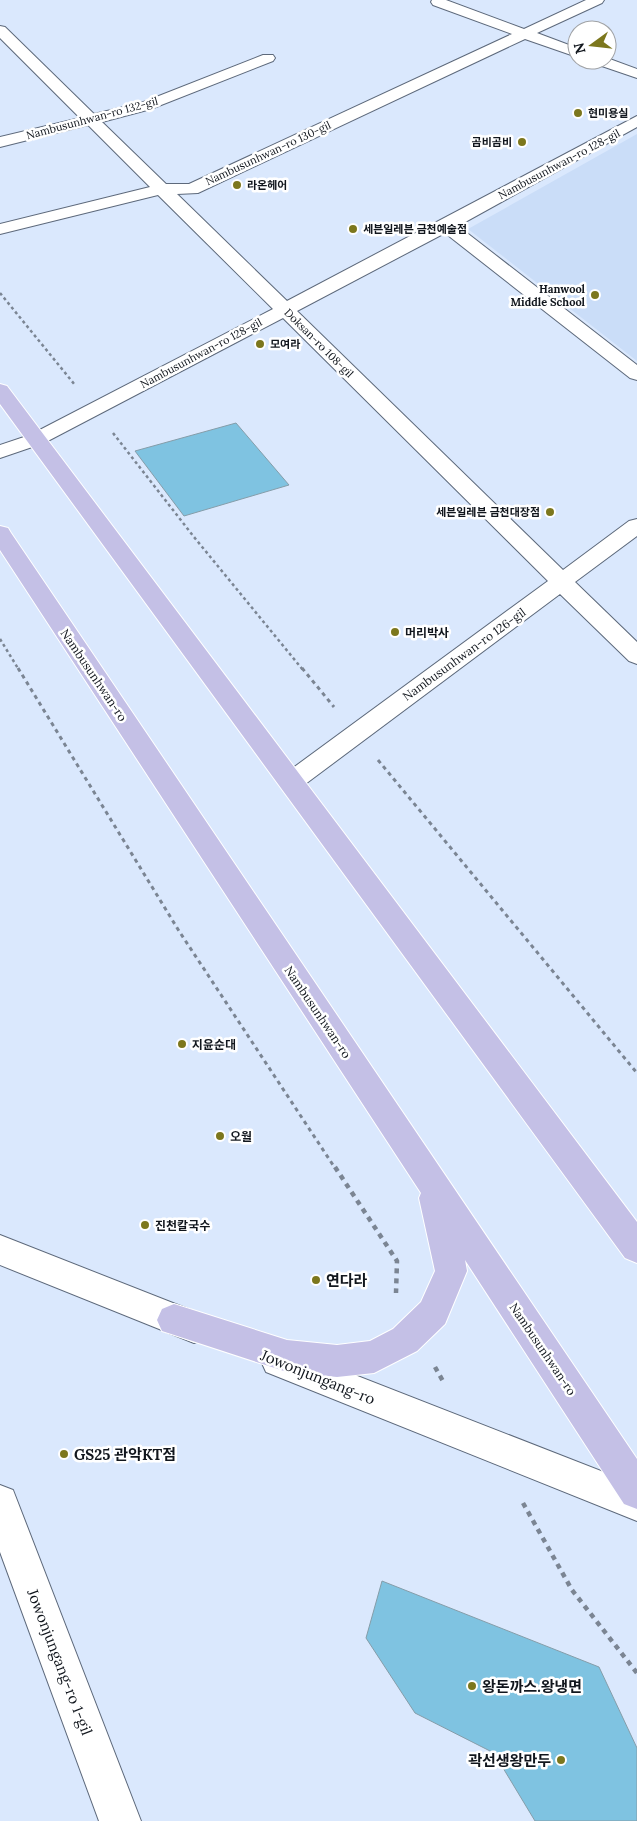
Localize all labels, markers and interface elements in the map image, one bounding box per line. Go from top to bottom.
north arrow [567,20,617,70]
text: N [569,41,590,56]
street label: Nambusunhwan-ro 132-gil [25,94,159,142]
place label: 현미용실 [588,106,628,120]
marker: 현미용실 [572,107,584,119]
street label: Nambusunhwan-ro 130-gil [203,118,333,188]
street label: Nambusunhwan-ro 128-gil [496,126,622,202]
place label: 곰비곰비 [472,135,512,149]
marker: 곰비곰비 [516,136,528,148]
place label: 라온헤어 [247,178,287,192]
marker: 라온헤어 [231,179,243,191]
place label: 세븐일레븐 금천예술점 [363,222,467,236]
marker: 세븐일레븐 금천예술점 [347,223,359,235]
place label: Hanwool Middle School [511,282,586,309]
marker: Hanwool Middle School [589,289,601,301]
street label: Doksan-ro 108-gil [281,305,357,381]
street label: Nambusunhwan-ro 128-gil [138,315,264,391]
place label: 모여라 [270,337,300,351]
marker: 모여라 [254,338,266,350]
place label: 세븐일레븐 금천대장점 [436,505,540,519]
marker: 세븐일레븐 금천대장점 [544,506,556,518]
street label: Nambusunhwan-ro 126-gil [399,604,529,704]
place label: 머리박사 [405,625,449,640]
street label: Nambusunhwan-ro [58,626,130,724]
marker: 머리박사 [389,626,401,638]
street label: Nambusunhwan-ro [282,963,354,1061]
place label: 지윤순대 [192,1037,236,1052]
marker: 지윤순대 [176,1038,188,1050]
place label: 오월 [230,1129,252,1144]
marker: 오월 [214,1130,226,1142]
place label: 진천칼국수 [155,1218,210,1233]
marker: 진천칼국수 [139,1219,151,1231]
place label: 연다라 [326,1271,368,1290]
marker: 연다라 [310,1274,322,1286]
street label: Nambusunhwan-ro [507,1300,579,1398]
street label: Jowonjungang-ro [257,1345,378,1409]
place label: GS25 관악KT점 [74,1445,176,1464]
marker: GS25 관악KT점 [58,1448,70,1460]
street label: Jowonjungang-ro 1-gil [23,1585,97,1738]
place label: 왕돈까스.왕냉면 [482,1677,582,1696]
marker: 왕돈까스.왕냉면 [466,1680,478,1692]
place label: 곽선생왕만두 [468,1751,551,1770]
marker: 곽선생왕만두 [555,1754,567,1766]

